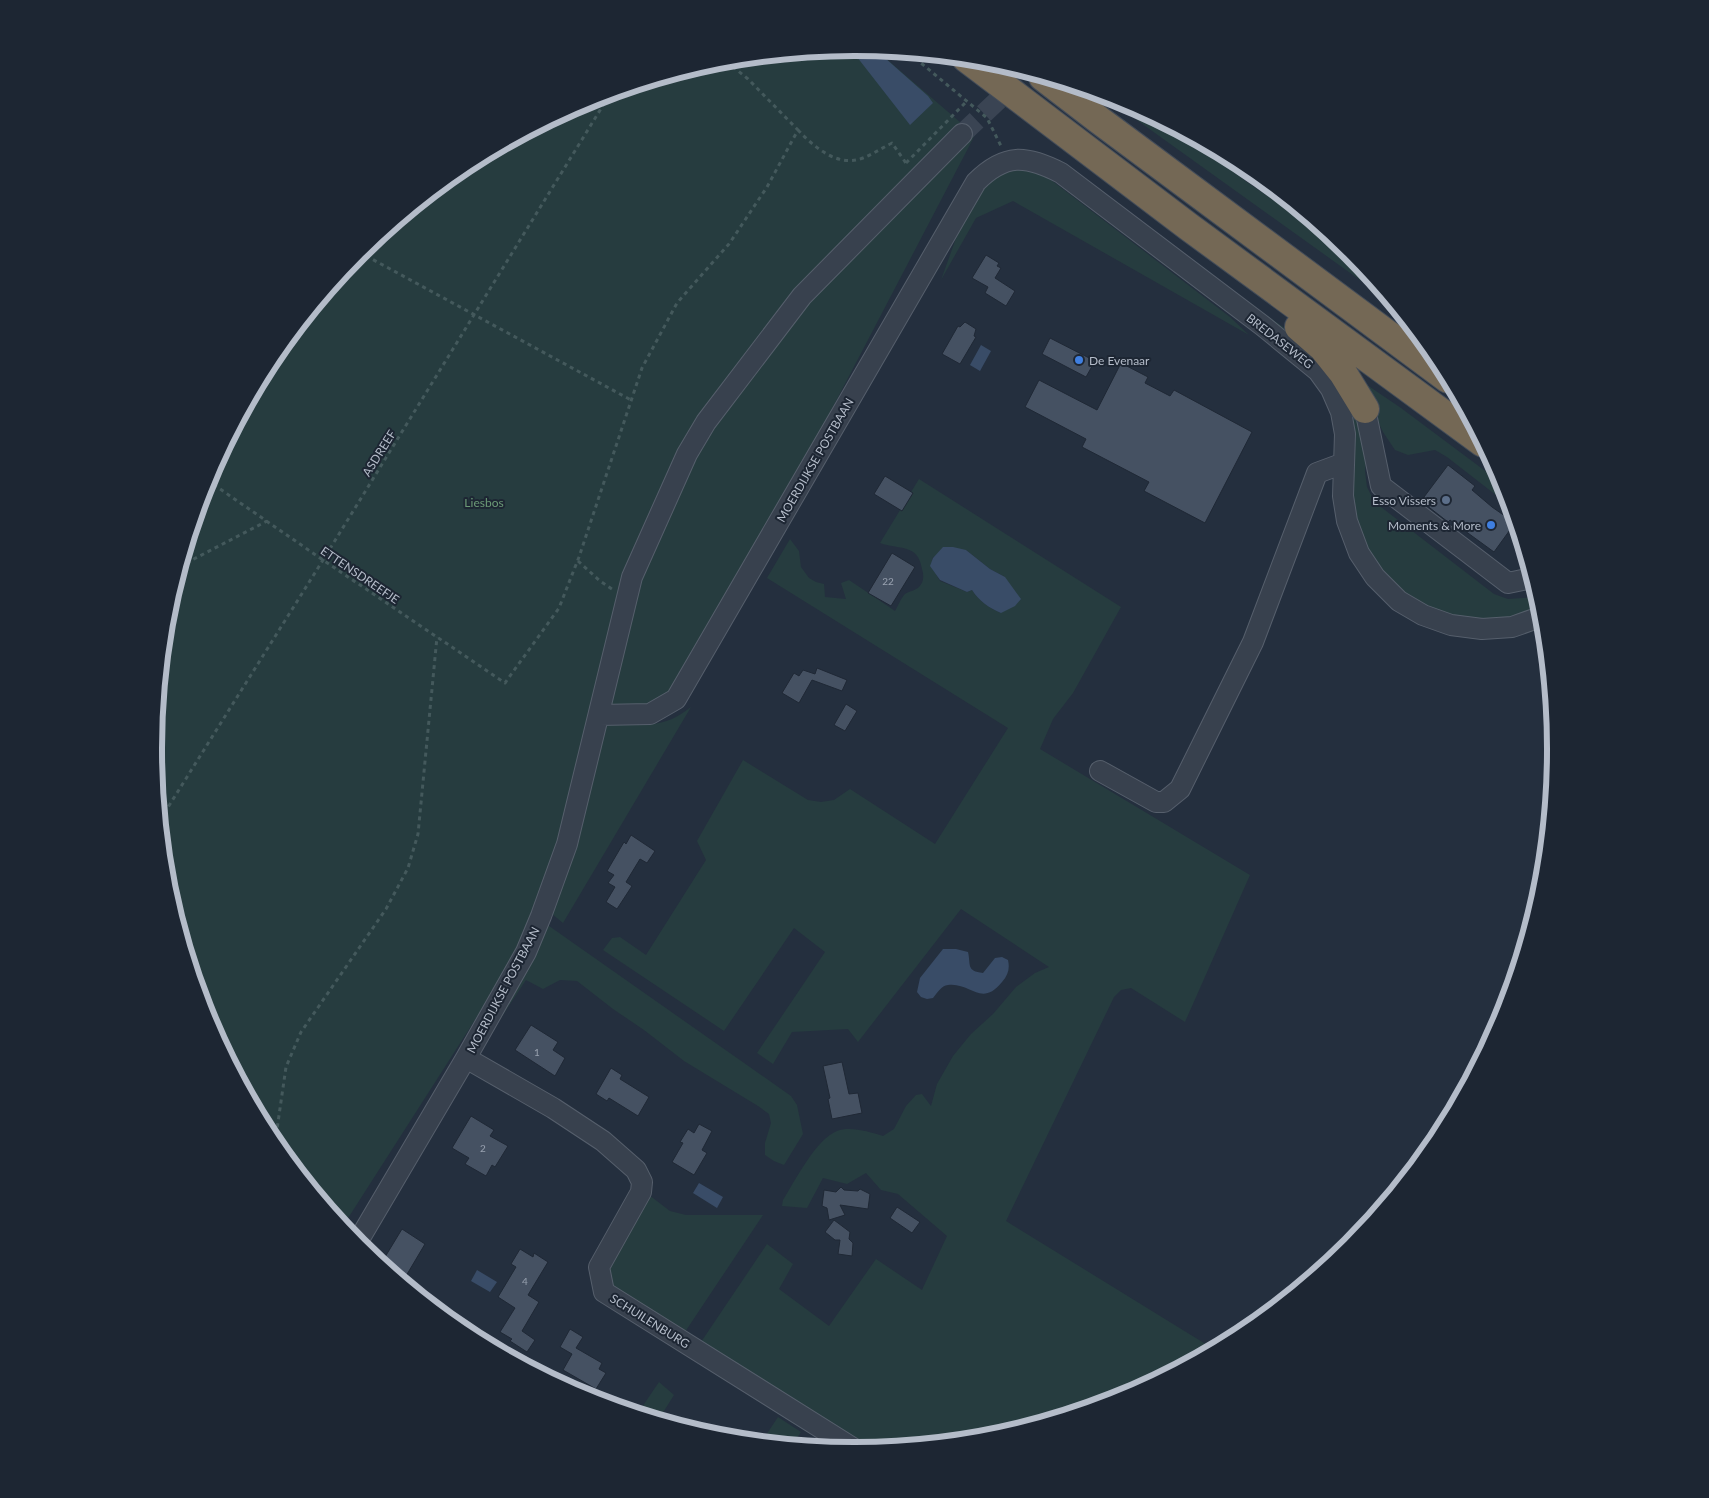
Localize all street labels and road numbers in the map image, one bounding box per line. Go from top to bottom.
street label: BREDASEWEG [1244,310,1317,372]
street label: MOERDIJKSE POSTBAAN [773,395,857,525]
street label: ASDREEF [359,427,399,479]
street label: ETTENSDREEFJE [318,543,402,607]
street label: MOERDIJKSE POSTBAAN [463,924,543,1056]
street label: SCHUILENBURG [607,1291,693,1352]

